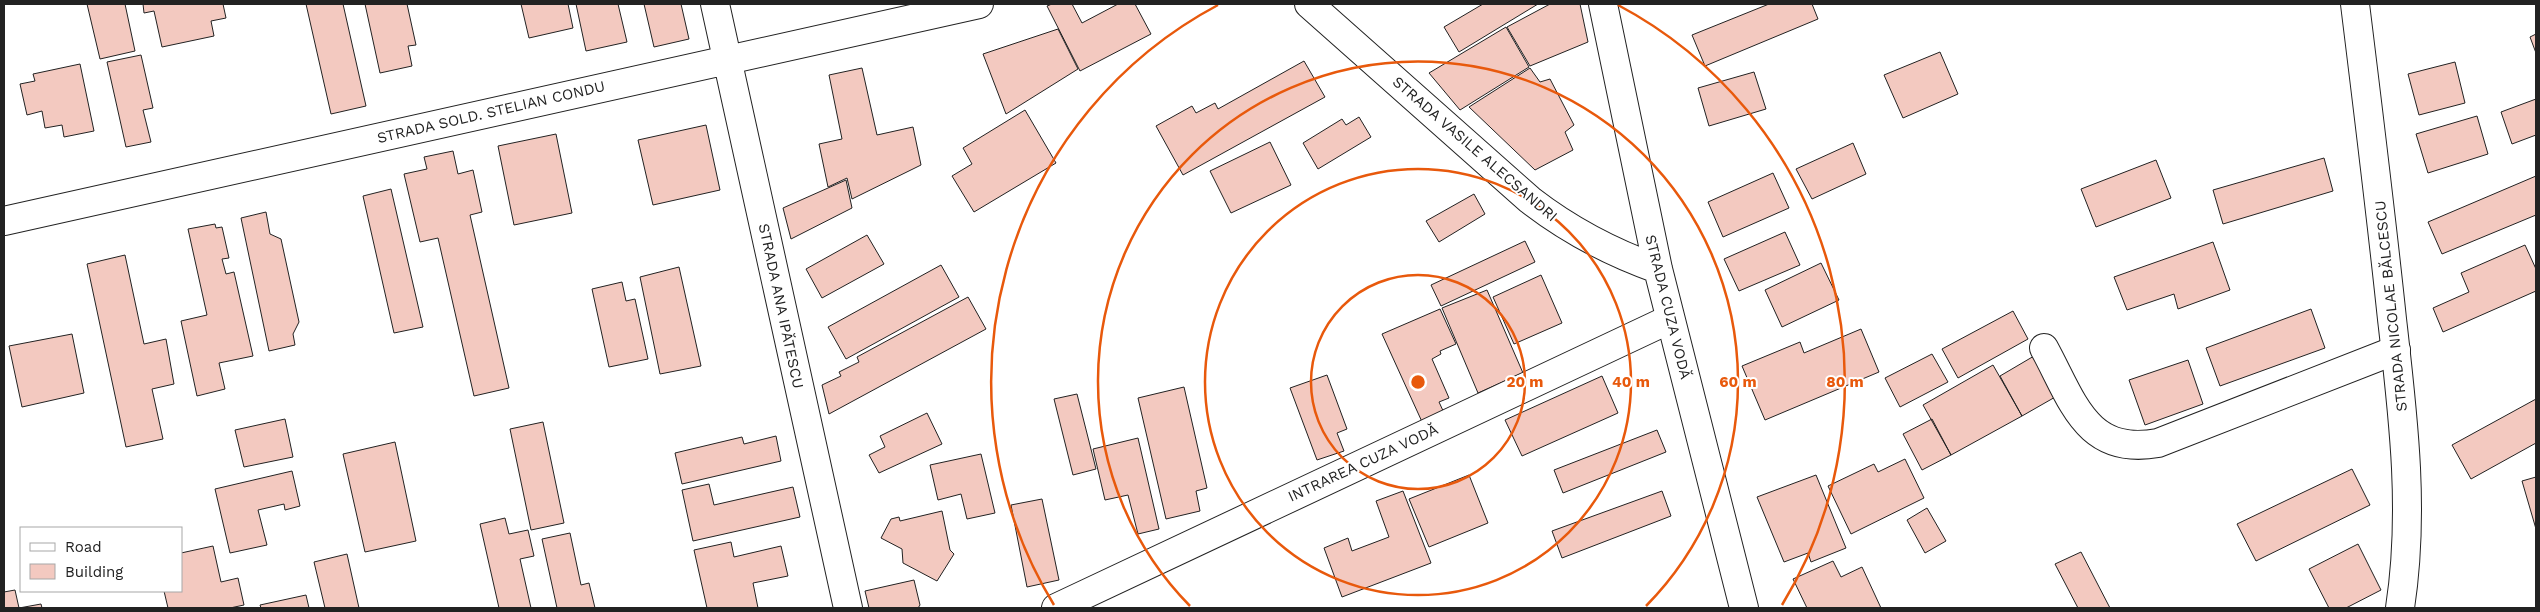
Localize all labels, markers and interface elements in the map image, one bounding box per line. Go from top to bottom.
street label: STRADA VASILE ALECSANDRI [1389,73,1561,225]
street label: STRADA SOLD. STELIAN CONDU [375,77,607,147]
street label: STRADA NICOLAE BĂLCESCU [2371,200,2411,412]
street label: STRADA ANA IPĂTESCU [755,222,807,390]
street label: STRADA CUZA VODĂ [1641,233,1695,381]
centre of rings [1409,373,1427,391]
text: 20 m [1506,373,1544,391]
text: 40 m [1612,373,1650,391]
text: 60 m [1719,373,1757,391]
text: 80 m [1826,373,1864,391]
street label: INTRAREA CUZA VODĂ [1285,420,1441,506]
legend [20,527,182,592]
text: Road [65,538,102,556]
text: Building [65,563,123,581]

